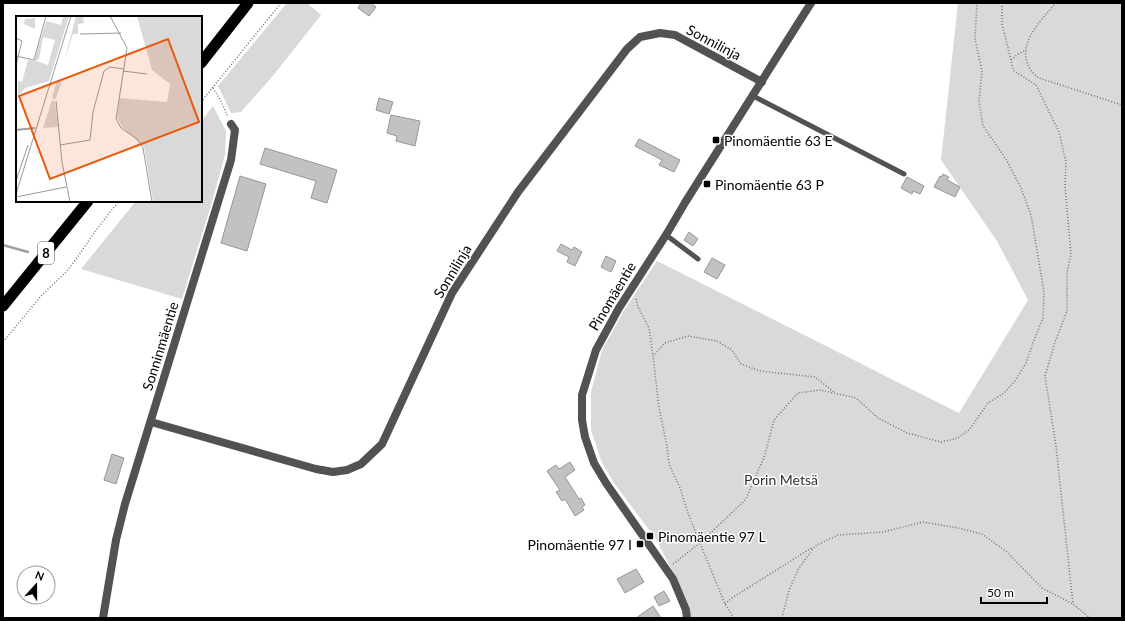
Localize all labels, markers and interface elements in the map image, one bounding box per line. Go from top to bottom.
inset map [16,16,202,202]
street label: Sonnilinja [684,21,744,63]
place label: Pinomäentie 63 E [724,132,833,149]
marker: Pinomäentie 63 E [711,135,721,145]
place label: Pinomäentie 63 P [715,176,824,193]
marker: Pinomäentie 63 P [702,179,712,189]
street label: Sonnilinja [429,241,475,301]
road number: 8 [38,242,54,264]
street label: Pinomäentie [585,259,639,333]
street label: Sonninmäentie [138,300,182,392]
park label: Porin Metsä [744,471,818,488]
place label: Pinomäentie 97 L [658,528,766,545]
marker: Pinomäentie 97 L [645,531,655,541]
place label: Pinomäentie 97 I [528,536,632,553]
marker: Pinomäentie 97 I [635,539,645,549]
north arrow [16,565,56,605]
text: N [33,568,46,583]
scale bar [981,579,1047,605]
text: 50 m [987,585,1014,600]

